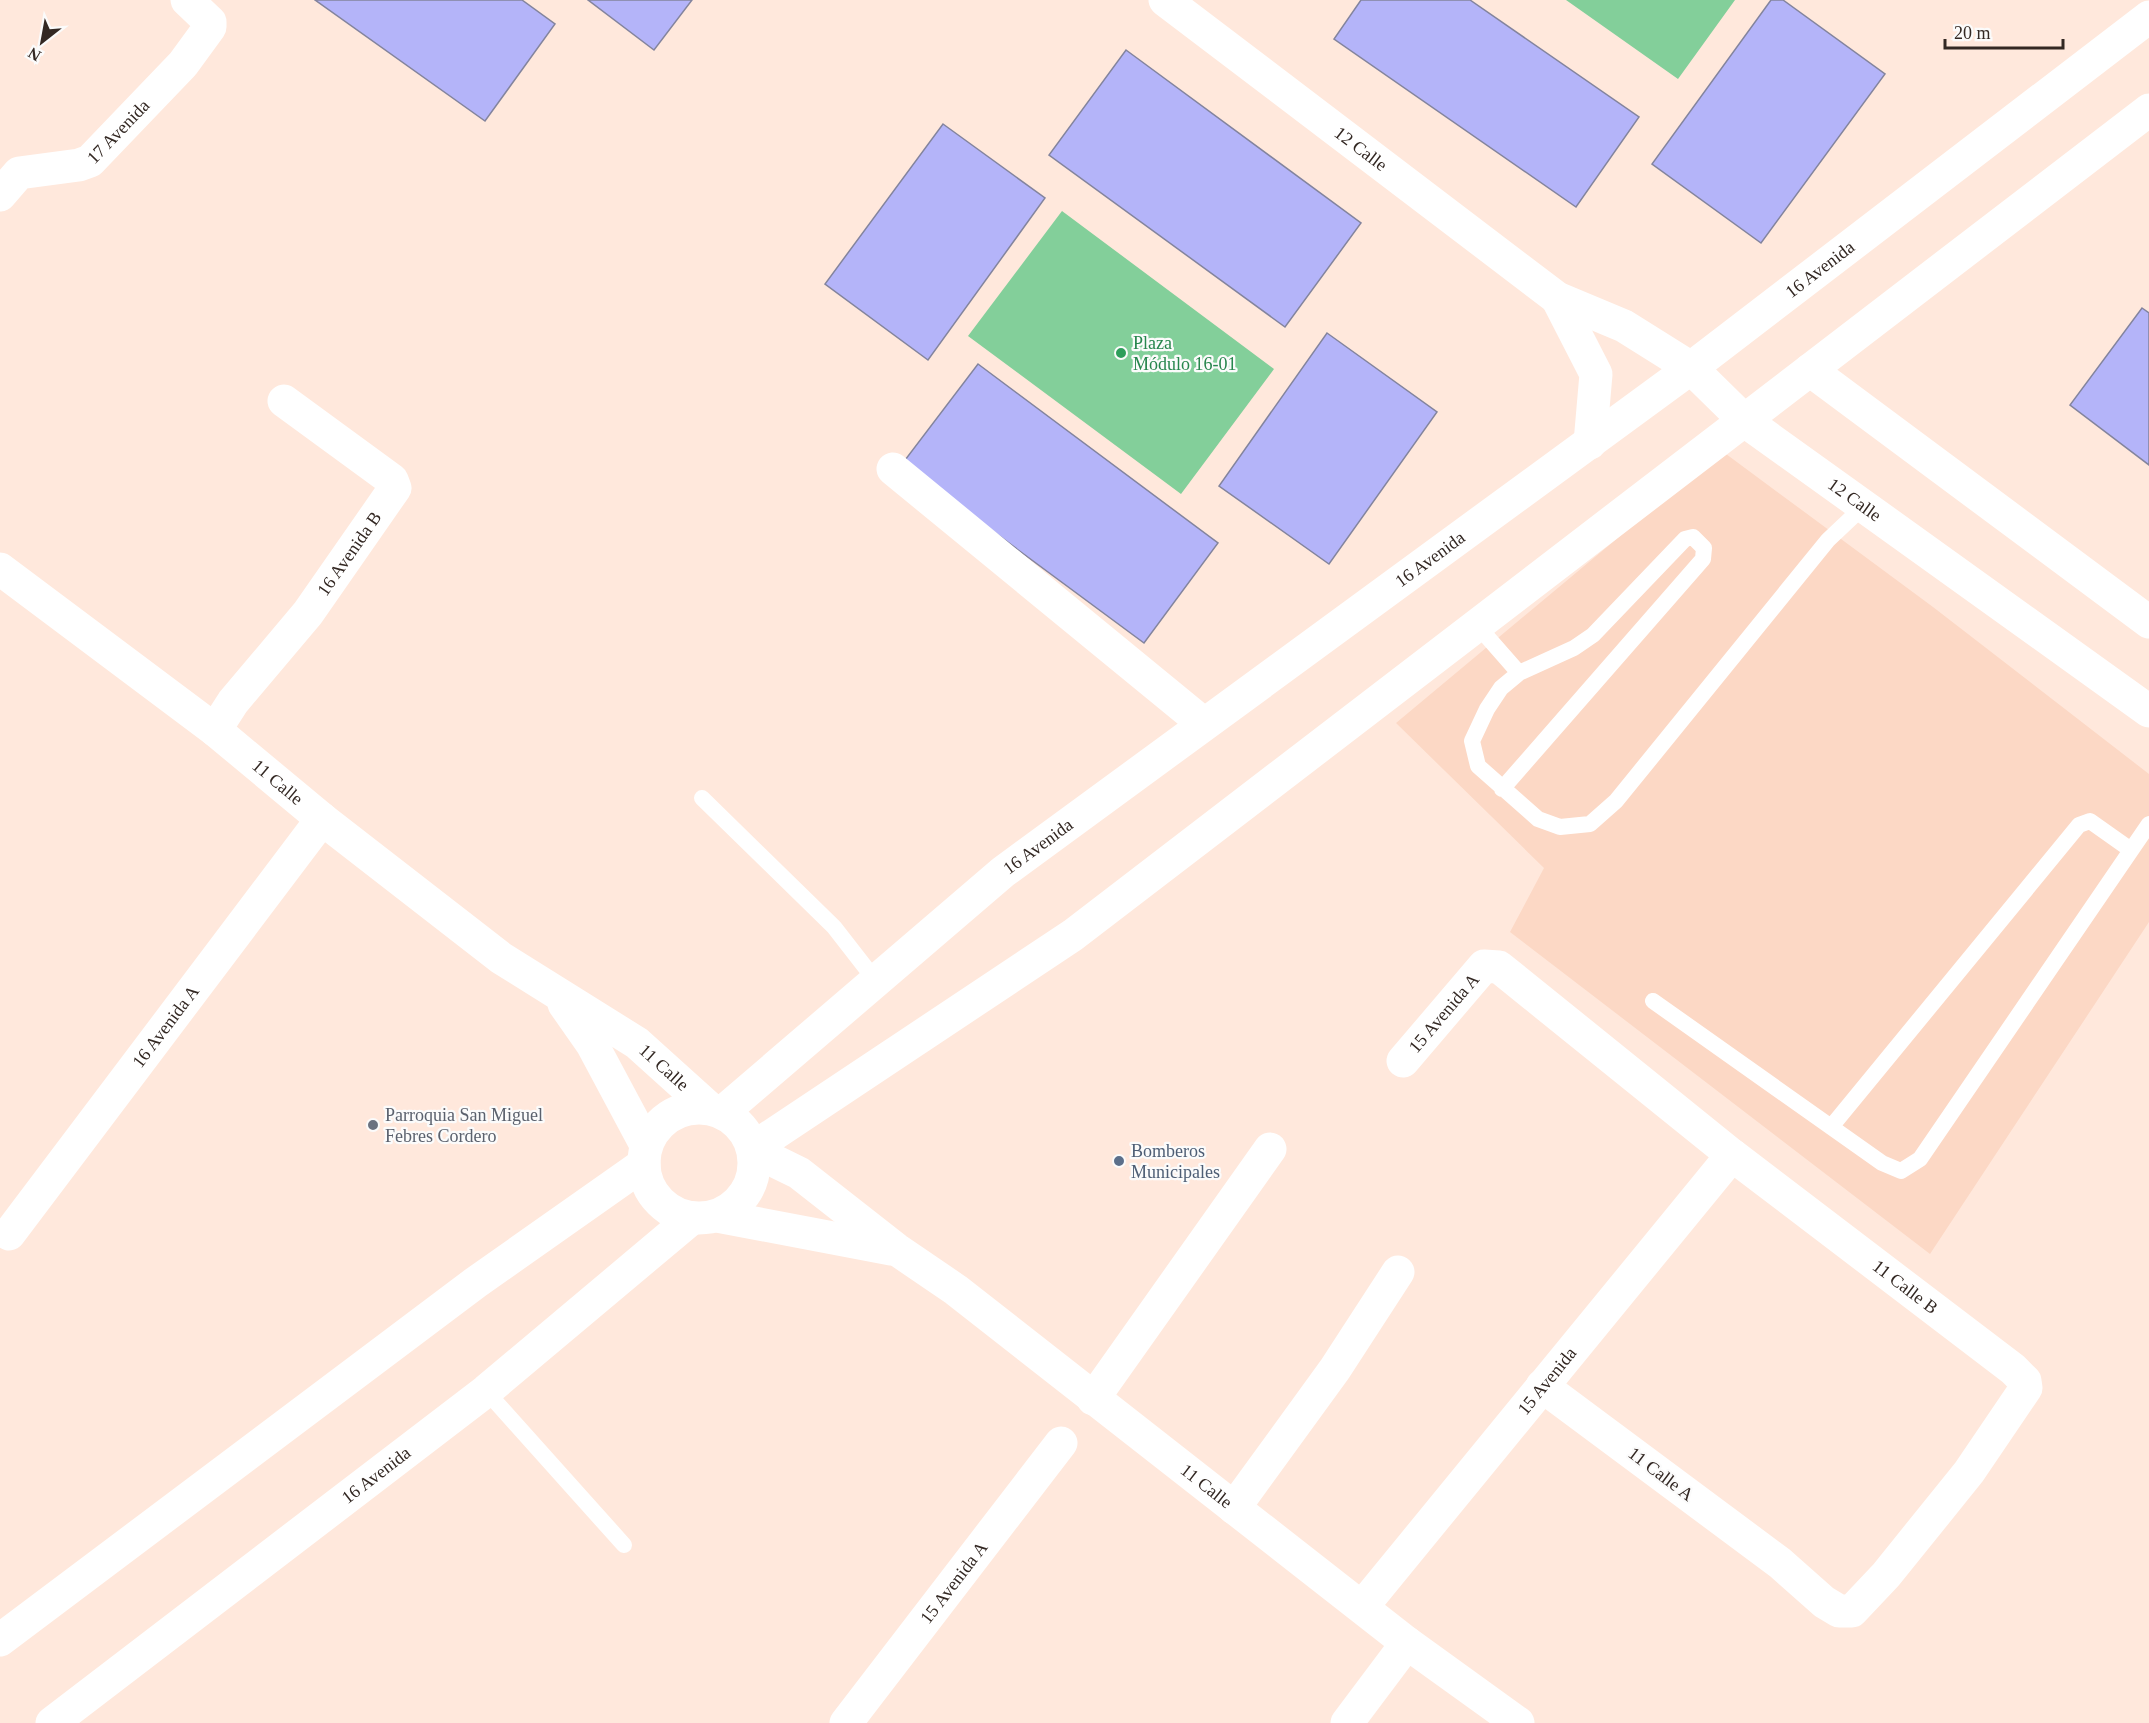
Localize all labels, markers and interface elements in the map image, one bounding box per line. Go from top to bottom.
north arrow [12,12,72,72]
scale bar [1945,12,2064,50]
text: 20 m [1954,23,1991,43]
text: N [25,44,44,65]
street label: 17 Avenida [83,95,153,168]
street label: 12 Calle [1331,123,1391,175]
street label: 16 Avenida [1782,237,1858,302]
place label: Plaza Módulo 16-01 [1133,333,1237,374]
marker: Plaza Módulo 16-01 [1114,346,1128,360]
street label: 12 Calle [1824,474,1885,526]
street label: 16 Avenida B [313,508,385,599]
street label: 16 Avenida [1391,527,1469,591]
street label: 11 Calle [248,755,307,809]
street label: 16 Avenida [999,814,1077,879]
street label: 15 Avenida A [1405,969,1483,1057]
street label: 16 Avenida A [128,981,203,1071]
street label: 11 Calle [635,1040,693,1095]
place label: Parroquia San Miguel Febres Cordero [385,1105,543,1146]
marker: Parroquia San Miguel Febres Cordero [366,1118,380,1132]
place label: Bomberos Municipales [1131,1141,1220,1182]
marker: Bomberos Municipales [1112,1154,1126,1168]
street label: 11 Calle B [1869,1256,1942,1318]
street label: 15 Avenida [1514,1343,1580,1419]
street label: 16 Avenida [338,1442,414,1508]
street label: 11 Calle A [1625,1443,1697,1505]
street label: 11 Calle [1177,1460,1236,1512]
street label: 15 Avenida A [916,1538,991,1627]

